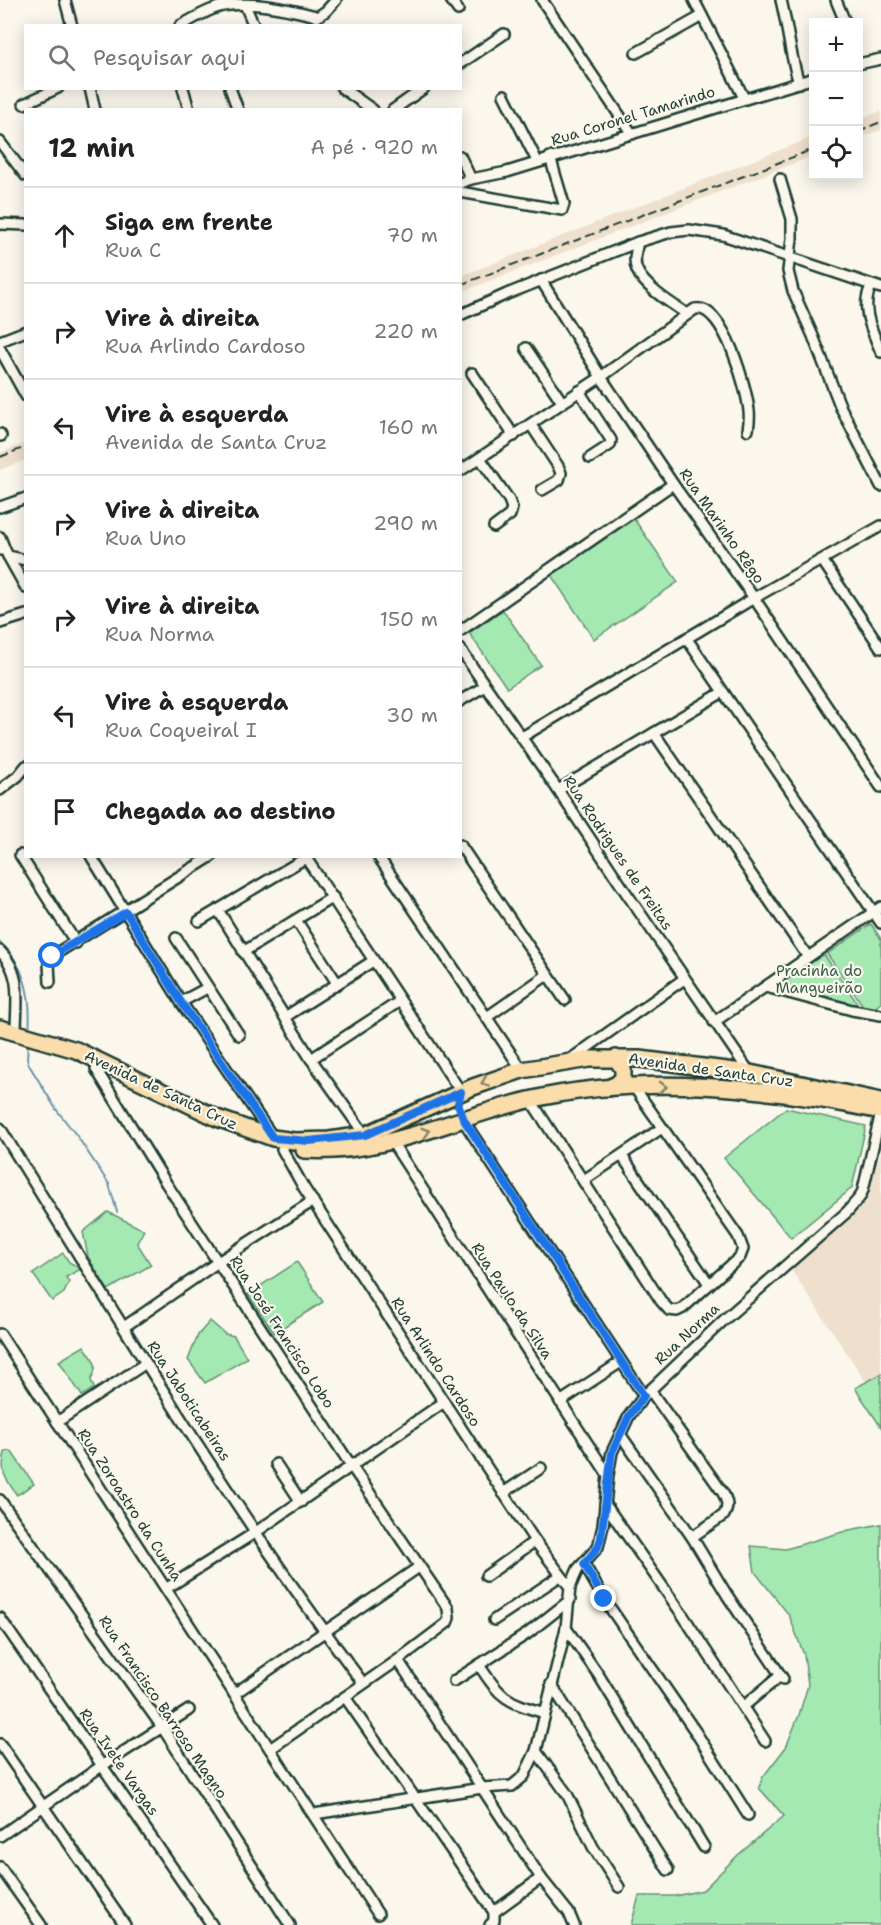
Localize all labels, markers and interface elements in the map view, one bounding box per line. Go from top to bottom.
map controls [809,18,863,180]
button: + [809,18,863,72]
search box [24,24,462,90]
icon: search [45,41,78,74]
text: Pesquisar aqui [93,43,246,72]
button: − [809,72,863,126]
street label: Rua Coronel Tamarindo [549,82,717,150]
button: locate [809,126,863,180]
text: 12 min [48,130,135,165]
text: A pé · 920 m [310,134,438,160]
text: Siga em frente [105,208,273,237]
icon: ahead [48,219,81,252]
text: 70 m [386,222,438,248]
text: Rua C [105,237,161,263]
text: Vire à direita [105,304,259,333]
icon: right [48,315,81,348]
text: 220 m [374,318,438,344]
text: Rua Arlindo Cardoso [105,333,306,359]
text: Vire à esquerda [105,400,288,429]
icon: left [48,411,81,444]
text: 160 m [379,414,438,440]
text: Avenida de Santa Cruz [105,429,327,455]
street label: Rua Marinho Rêgo [675,464,769,588]
text: Vire à direita [105,496,259,525]
icon: right [48,507,81,540]
text: 290 m [373,510,438,536]
text: Rua Uno [105,525,186,551]
text: Vire à direita [105,592,259,621]
icon: right [48,603,81,636]
text: 150 m [380,606,438,632]
text: Rua Norma [105,621,214,647]
text: Vire à esquerda [105,688,288,717]
icon: left [48,699,81,732]
text: 30 m [386,702,438,728]
text: Rua Coqueiral I [105,717,257,743]
street label: Rua Rodrigues de Freitas [559,772,677,934]
icon: arrive [48,795,81,828]
text: Chegada ao destino [105,797,336,826]
route start [38,942,64,968]
park label: Pracinha do Mangueirão [775,961,863,998]
street label: Avenida de Santa Cruz [81,1046,241,1134]
street label: Avenida de Santa Cruz [627,1048,795,1092]
one-way arrow [480,1075,491,1088]
one-way arrow [659,1081,668,1093]
one-way arrow [420,1127,431,1139]
street label: Rua Paulo da Silva [467,1239,558,1364]
street label: Rua José Francisco Lobo [225,1252,339,1412]
street label: Rua Arlindo Cardoso [387,1293,485,1431]
street label: Rua Norma [650,1298,724,1369]
street label: Rua Jaboticabeiras [143,1337,235,1465]
street label: Rua Zoroastro da Cunha [73,1425,187,1586]
route end [590,1585,616,1611]
street label: Rua Francisco Barroso Magno [94,1612,232,1802]
street label: Rua Ivete Vargas [75,1704,163,1820]

